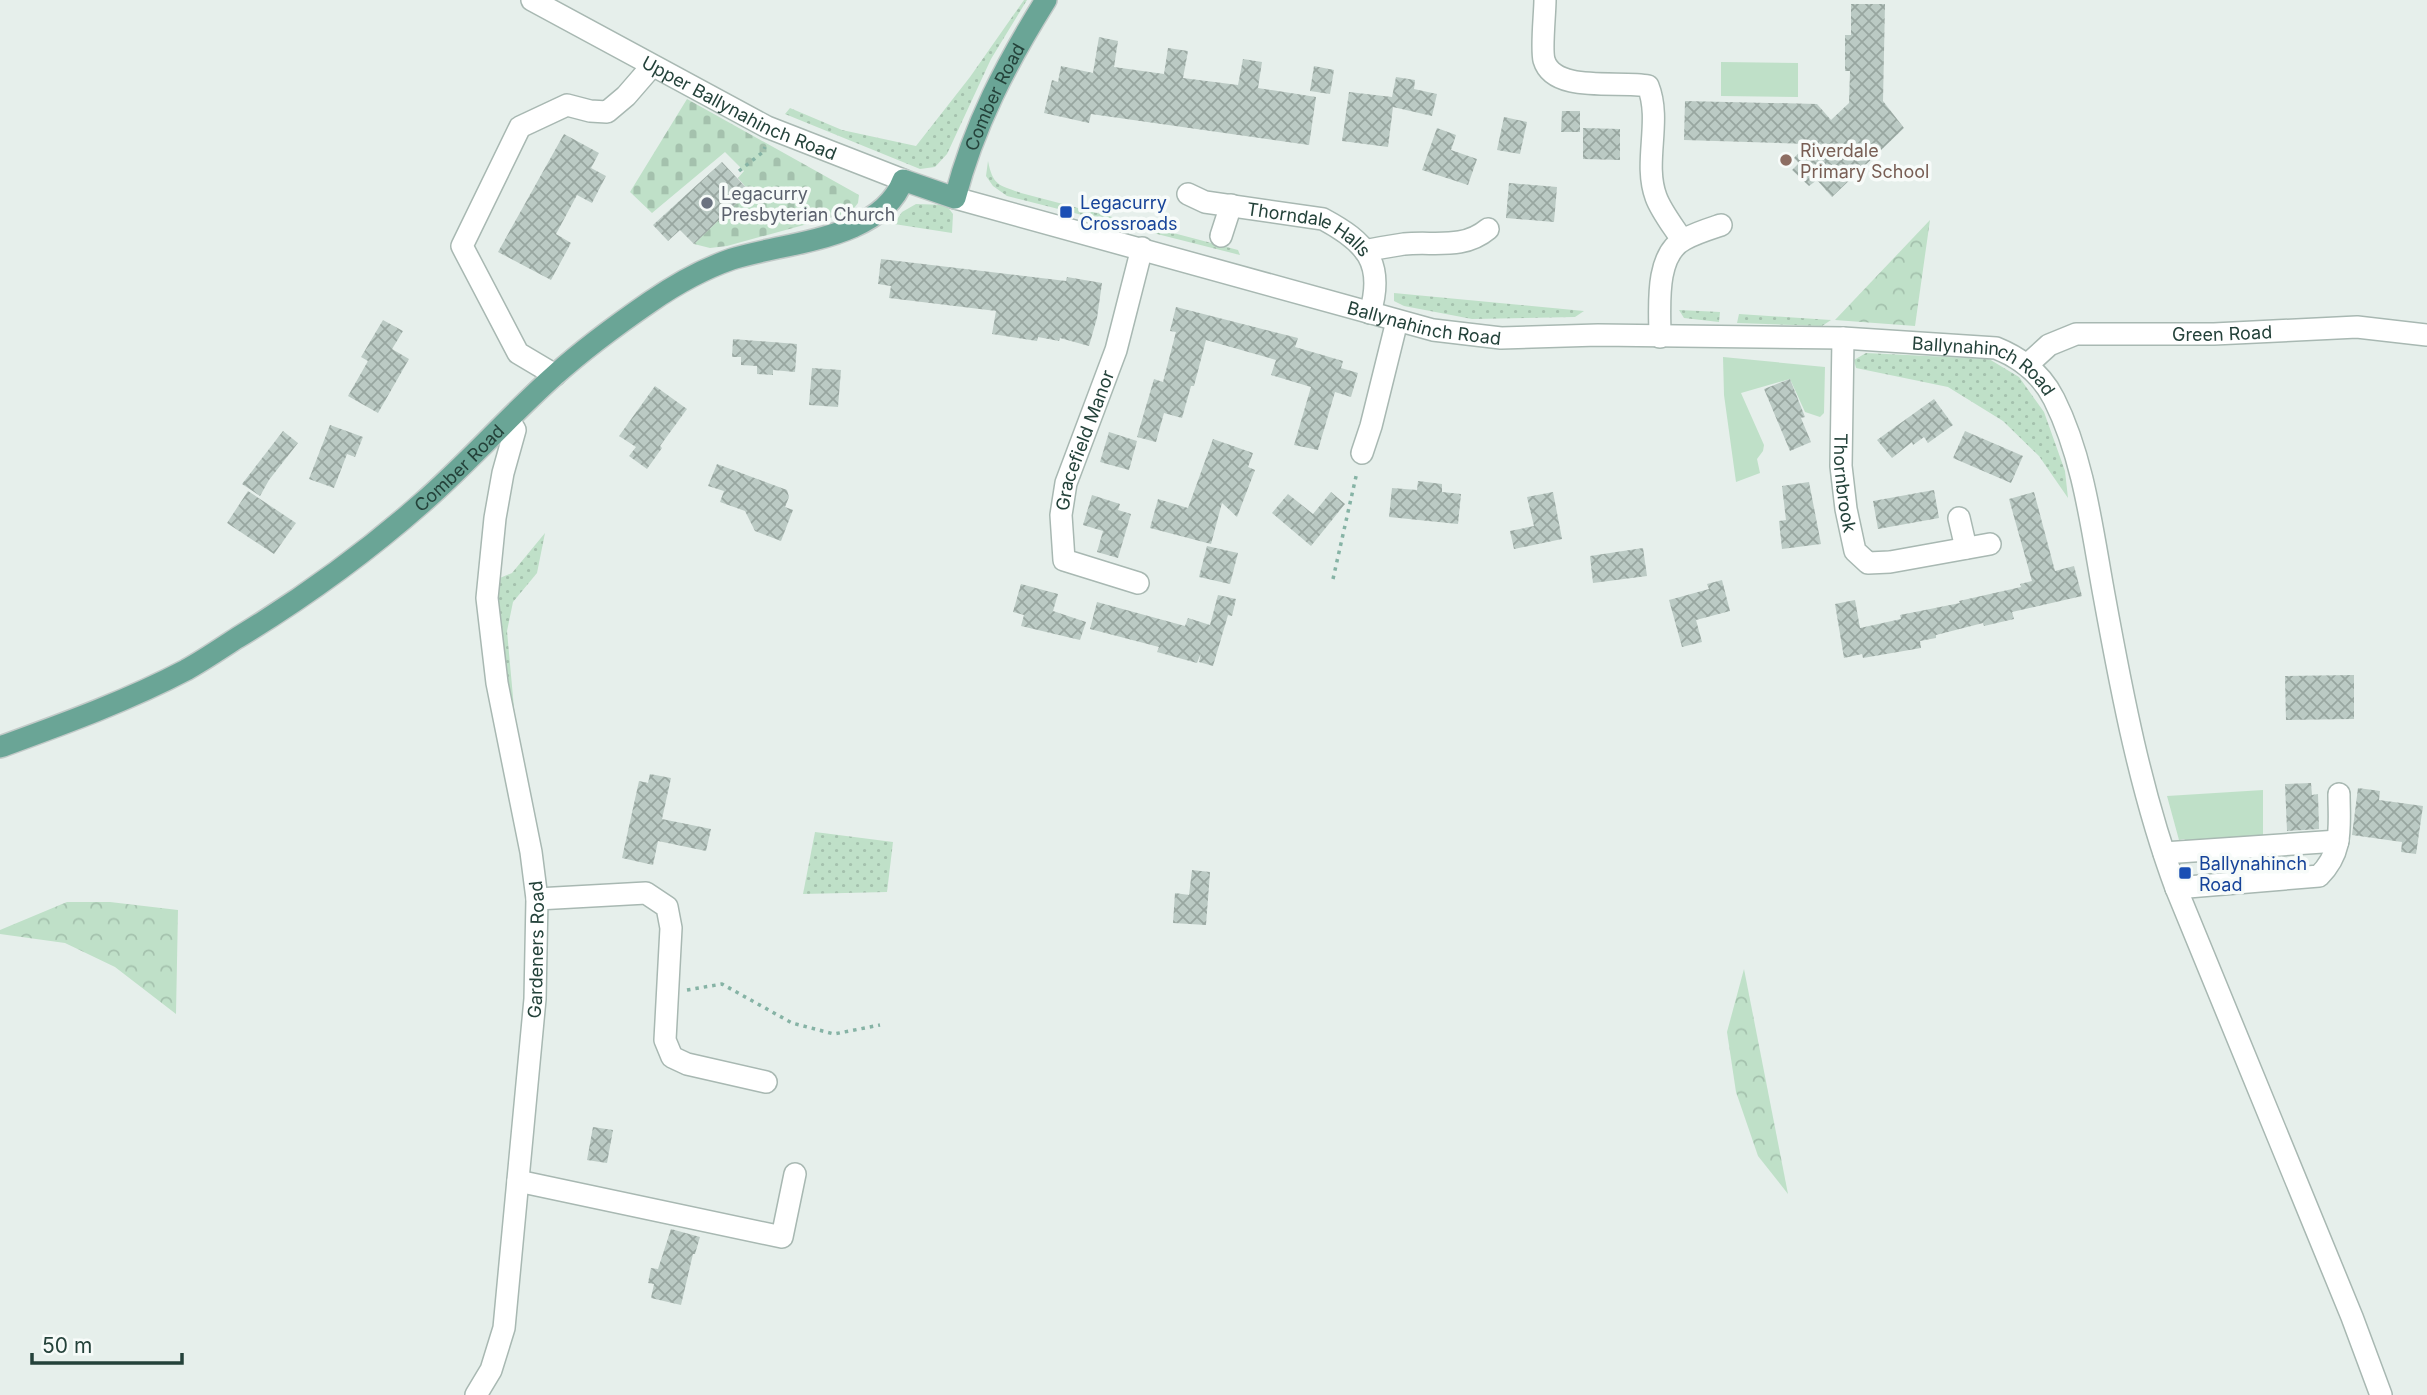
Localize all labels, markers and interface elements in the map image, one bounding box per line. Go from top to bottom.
street label: Comber Road [960,39,1029,153]
street label: Upper Ballynahinch Road [639,51,840,164]
place label: Riverdale Primary School [1800,140,1929,182]
marker: Riverdale Primary School [1778,152,1794,168]
place label: Legacurry Presbyterian Church [721,183,895,225]
place label: Legacurry Crossroads [1080,192,1178,234]
marker: Legacurry Presbyterian Church [699,195,715,211]
street label: Thorndale Halls [1245,198,1376,260]
marker: Legacurry Crossroads [1058,204,1074,220]
street label: Ballynahinch Road [1345,296,1502,348]
street label: Green Road [2172,321,2273,345]
street label: Ballynahinch Road [1911,332,2060,399]
street label: Gracefield Manor [1051,367,1118,512]
street label: Comber Road [410,420,508,516]
street label: Thornbrook [1830,433,1861,534]
place label: Ballynahinch Road [2199,853,2307,895]
marker: Ballynahinch Road [2177,865,2193,881]
street label: Gardeners Road [523,880,548,1019]
scale bar [32,1322,182,1366]
text: 50 m [42,1333,92,1358]

